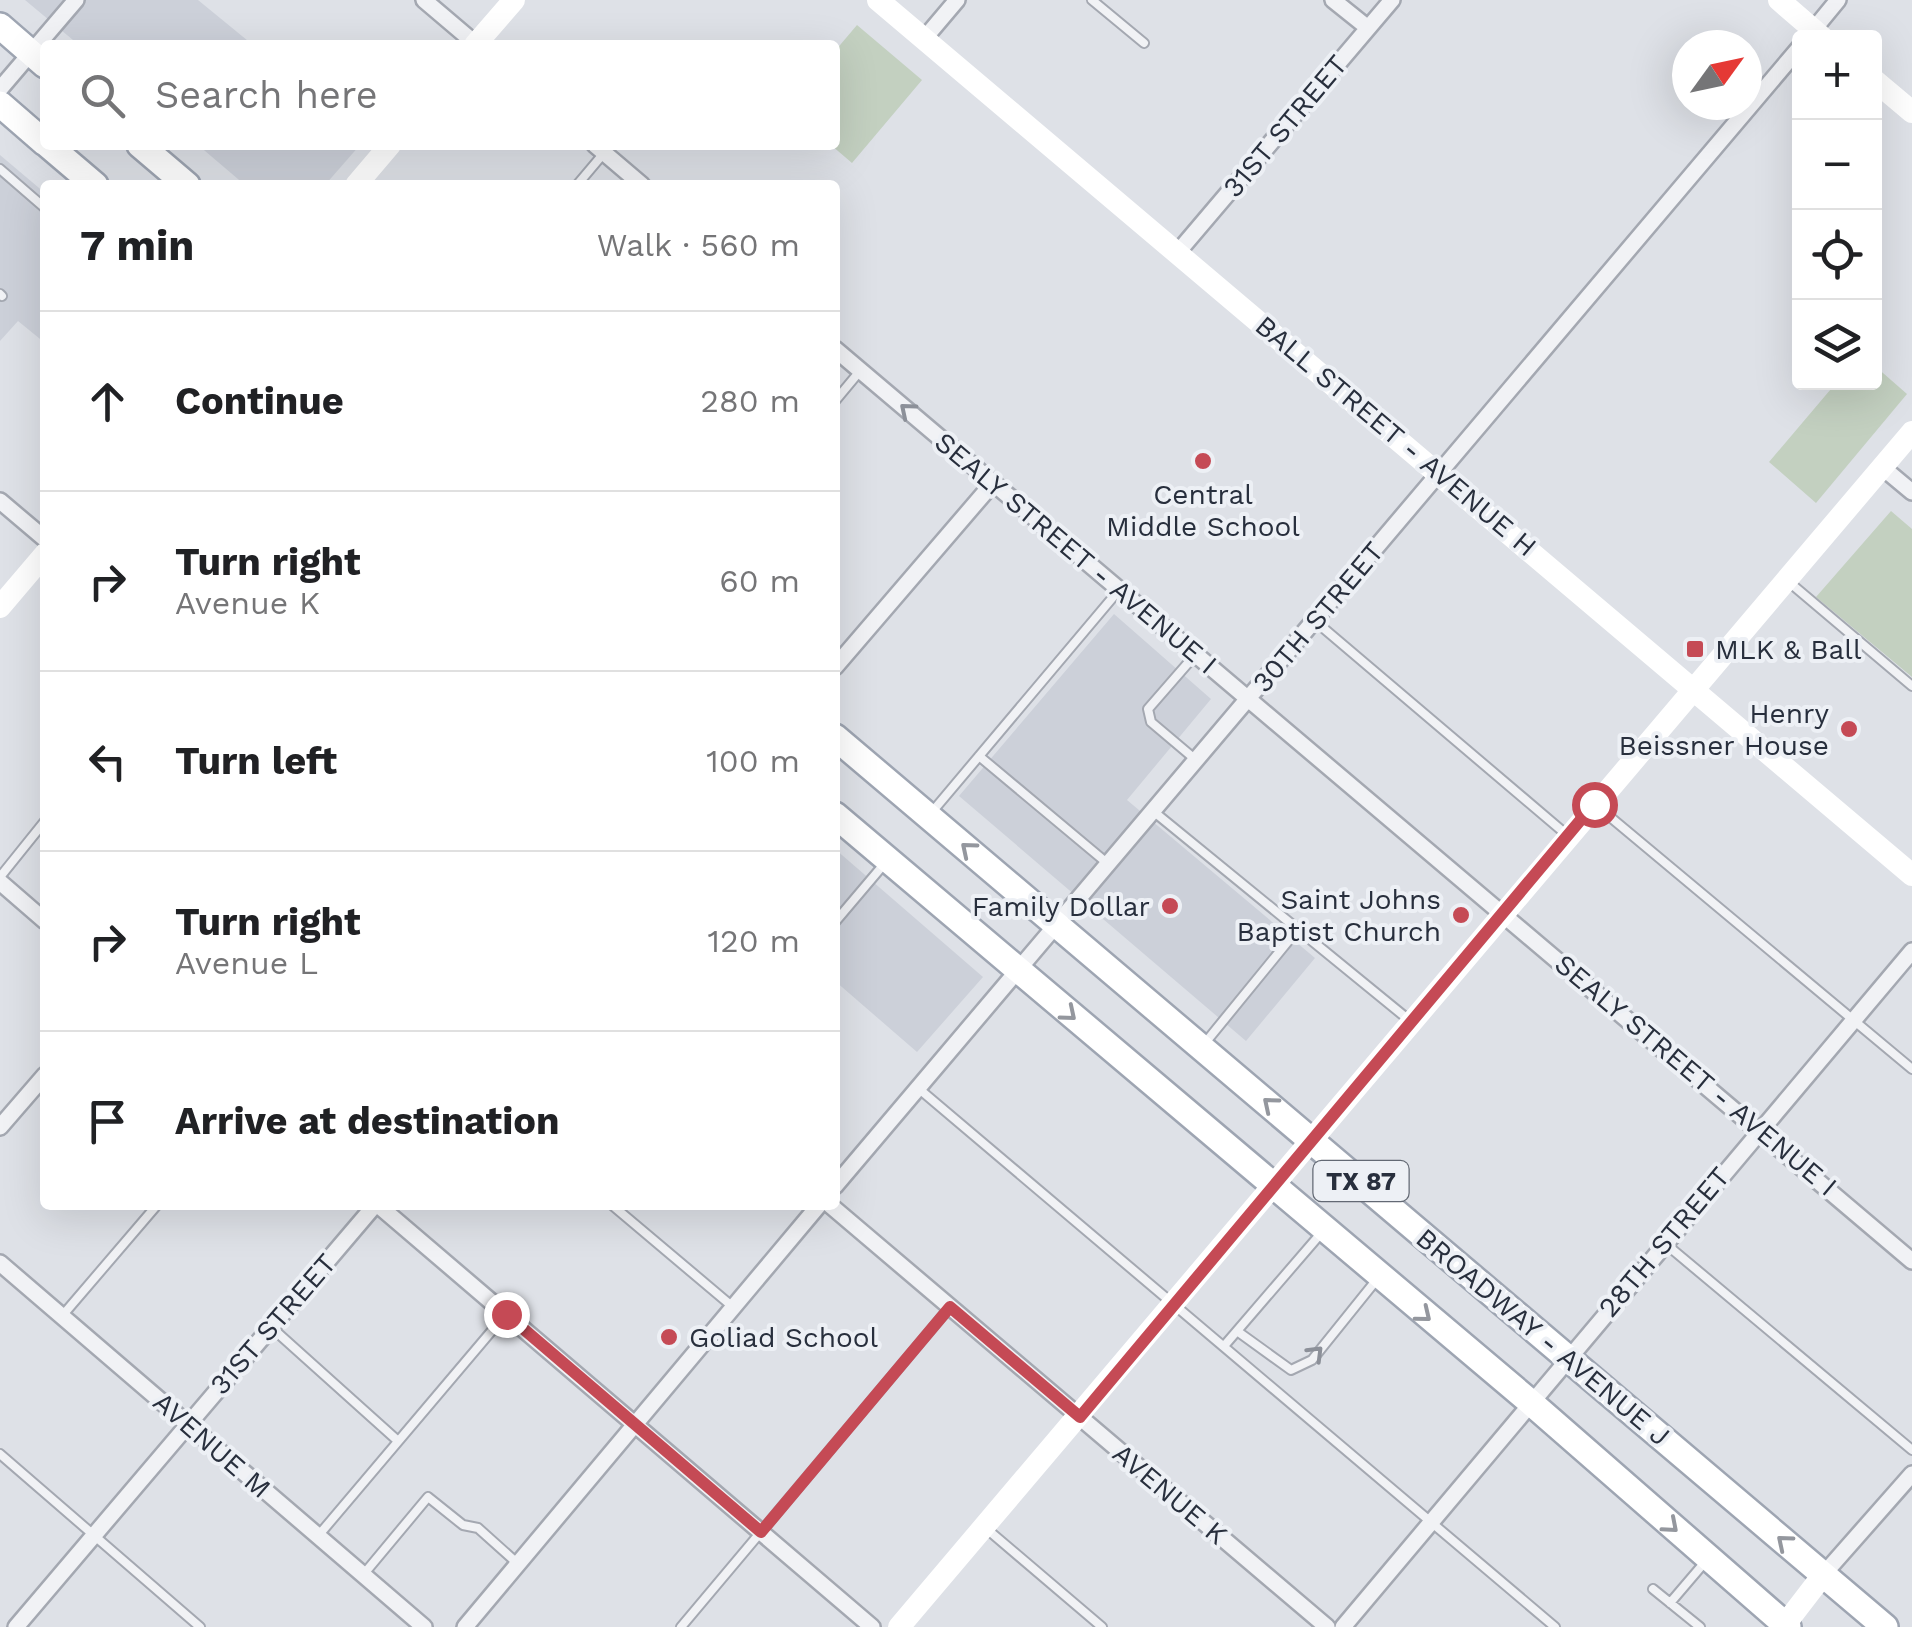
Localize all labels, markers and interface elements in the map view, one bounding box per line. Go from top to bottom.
north arrow [1672,30,1762,120]
map controls [1792,30,1882,390]
button: + [1792,30,1882,120]
search box [40,40,840,150]
street label: 31ST STREET [1216,48,1354,204]
icon: search [75,68,130,123]
text: Search here [155,73,378,117]
button: − [1792,120,1882,210]
button: locate [1792,210,1882,300]
text: 7 min [80,221,194,270]
text: Walk · 560 m [597,226,800,264]
button: layers [1792,300,1882,390]
street label: BALL STREET - AVENUE H [1249,309,1543,563]
icon: ahead [80,374,135,429]
text: Continue [175,379,344,423]
text: 280 m [700,382,800,420]
one-way arrow [900,404,918,422]
street label: SEALY STREET - AVENUE I [928,425,1224,681]
marker: Central Middle School [1192,450,1214,472]
place label: Central Middle School [1106,478,1300,543]
street label: 30TH STREET [1246,535,1390,699]
text: Turn right [175,540,361,584]
icon: right [80,554,135,609]
text: 60 m [719,562,800,600]
text: Avenue K [175,584,320,622]
place label: MLK & Ball [1715,633,1862,666]
marker: MLK & Ball [1684,638,1706,660]
place label: Henry Beissner House [1618,697,1830,762]
marker: Henry Beissner House [1838,718,1860,740]
icon: left [80,734,135,789]
text: Turn left [175,739,337,783]
text: 100 m [706,742,800,780]
route start [1572,782,1618,828]
one-way arrow [962,843,980,861]
place label: Saint Johns Baptist Church [1237,883,1441,948]
place label: Family Dollar [972,890,1150,923]
marker: Family Dollar [1159,895,1181,917]
text: Turn right [175,900,361,944]
marker: Saint Johns Baptist Church [1450,904,1472,926]
icon: right [80,914,135,969]
text: 120 m [708,922,800,960]
text: Avenue L [175,944,318,982]
street label: SEALY STREET - AVENUE I [1548,947,1844,1203]
one-way arrow [1057,1003,1076,1021]
icon: arrive [80,1094,135,1149]
one-way arrow [1263,1098,1281,1116]
text: Arrive at destination [175,1099,560,1143]
street label: 28TH STREET [1592,1160,1736,1324]
road number: TX 87 [1314,1161,1408,1201]
street label: BROADWAY - AVENUE J [1410,1221,1676,1453]
street label: 31ST STREET [203,1247,343,1401]
route end [484,1292,530,1338]
one-way arrow [1412,1303,1430,1321]
place label: Goliad School [689,1321,879,1354]
marker: Goliad School [658,1326,680,1348]
one-way arrow [1304,1347,1322,1365]
street label: AVENUE M [147,1385,277,1505]
street label: AVENUE K [1106,1437,1234,1551]
one-way arrow [1659,1515,1677,1533]
one-way arrow [1777,1535,1795,1553]

